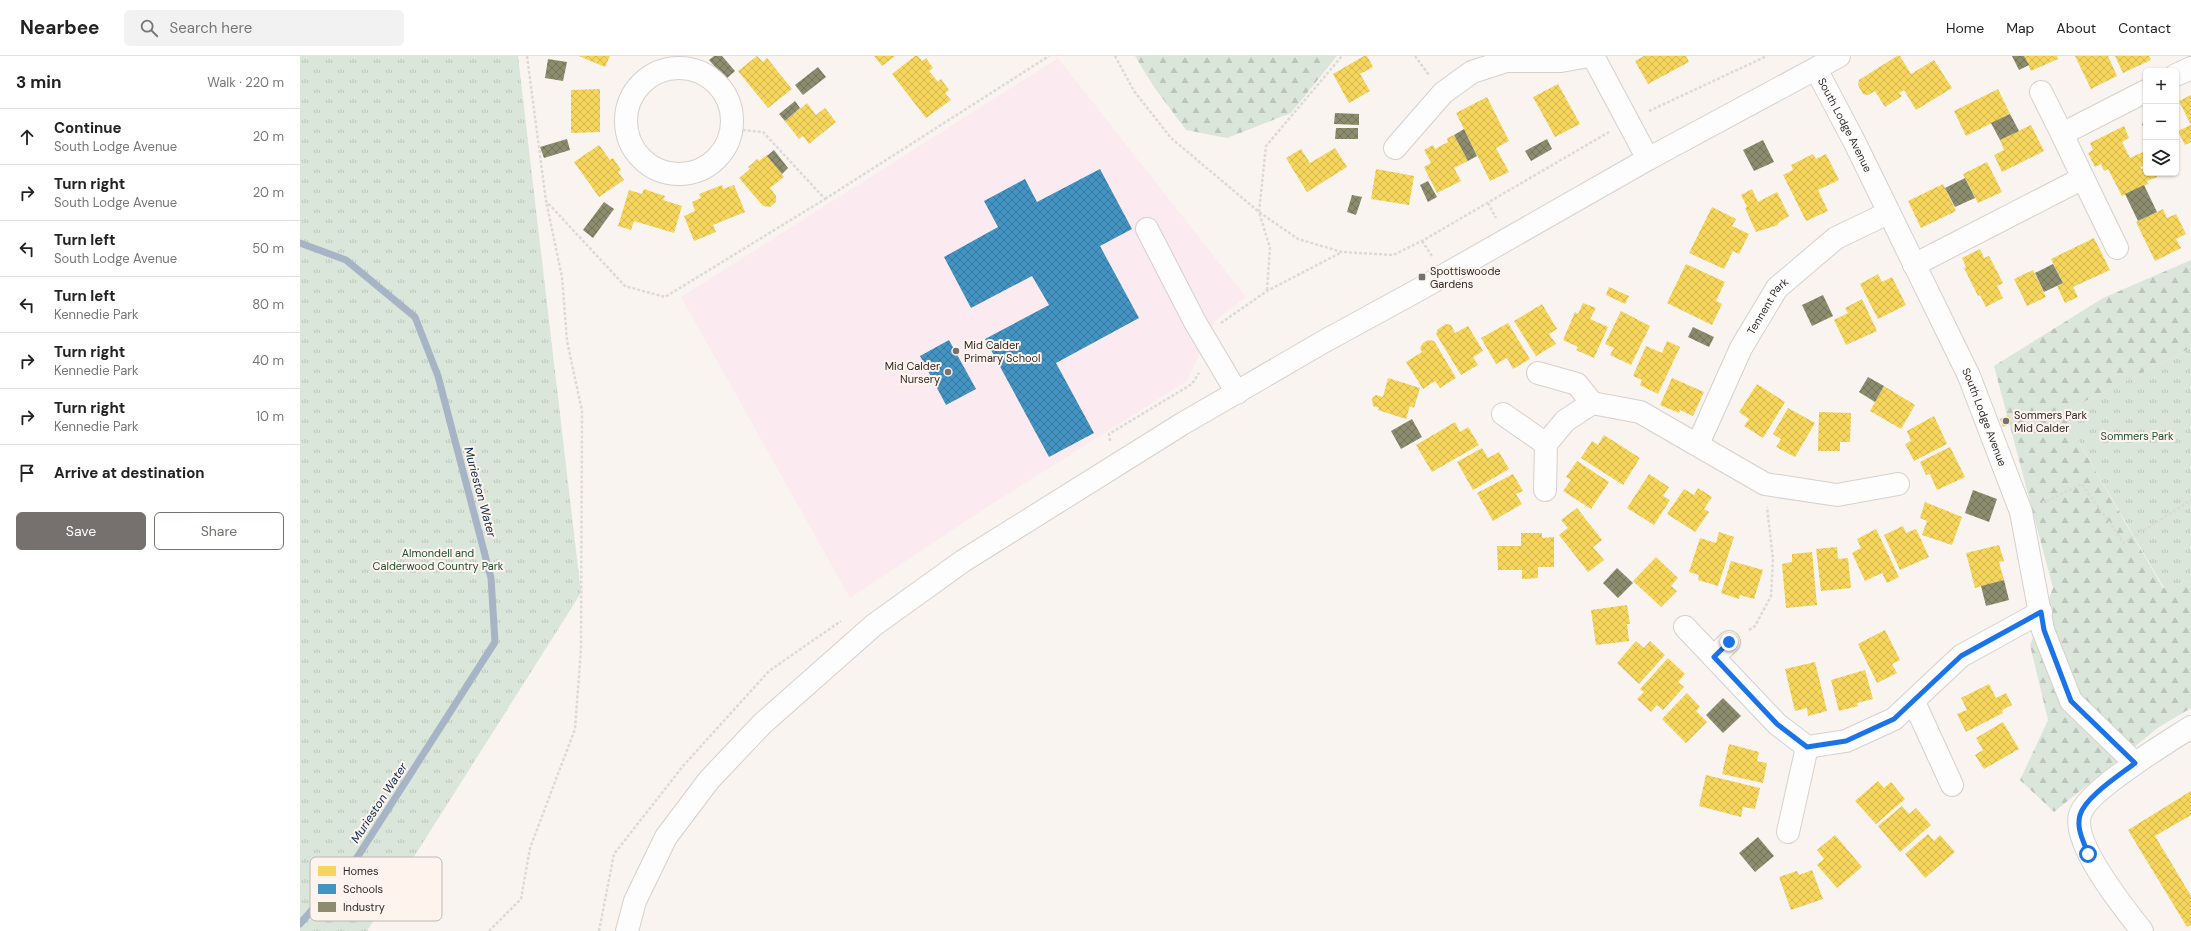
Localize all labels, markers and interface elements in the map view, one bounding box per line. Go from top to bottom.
search box [124,10,404,46]
text: Nearbee [20,15,100,40]
icon: search [138,17,160,39]
text: Search here [170,18,252,38]
text: Home [1946,19,1984,37]
text: Map [2006,19,2034,37]
text: About [2056,19,2096,37]
text: Contact [2118,19,2171,37]
map controls [2143,68,2179,176]
button: + [2143,68,2179,104]
text: 3 min [16,71,61,93]
text: Walk · 220 m [207,74,284,91]
street label: South Lodge Avenue [1815,75,1875,174]
button: − [2143,104,2179,140]
text: Continue [54,118,122,138]
icon: ahead [16,126,38,148]
text: 20 m [253,128,284,145]
text: South Lodge Avenue [54,138,177,155]
button: layers [2143,140,2179,176]
text: Turn right [54,174,125,194]
icon: right [16,182,38,204]
text: 20 m [253,184,284,201]
text: South Lodge Avenue [54,194,177,211]
text: Turn left [54,230,115,250]
icon: left [16,238,38,260]
text: 50 m [252,240,284,257]
text: South Lodge Avenue [54,250,177,267]
place label: Spottiswoode Gardens [1430,264,1501,291]
marker: Spottiswoode Gardens [1417,272,1427,282]
street label: Tennent Park [1744,274,1792,337]
text: Turn left [54,286,115,306]
icon: left [16,294,38,316]
text: 80 m [252,296,284,313]
text: Kennedie Park [54,306,139,323]
place label: Mid Calder Primary School [964,338,1040,365]
text: Turn right [54,342,125,362]
marker: Mid Calder Primary School [951,346,961,356]
icon: right [16,350,38,372]
text: 40 m [252,352,284,369]
place label: Mid Calder Nursery [885,359,940,386]
text: Kennedie Park [54,362,139,379]
street label: South Lodge Avenue [1959,366,2010,468]
marker: Mid Calder Nursery [943,367,953,377]
text: Turn right [54,398,125,418]
icon: right [16,406,38,428]
text: 10 m [256,408,284,425]
place label: Sommers Park Mid Calder [2014,408,2087,435]
marker: Sommers Park Mid Calder [2001,416,2011,426]
text: Kennedie Park [54,418,139,435]
park label: Sommers Park [2101,429,2174,443]
water label: Murieston Water [460,445,500,539]
icon: arrive [16,462,38,484]
text: Arrive at destination [54,463,205,483]
button: Save [16,512,146,550]
button: Share [154,512,284,550]
park label: Almondell and Calderwood Country Park [373,546,504,573]
route end [1720,633,1738,651]
water label: Murieston Water [347,759,411,846]
route start [2079,845,2097,863]
legend [310,857,442,921]
text: Homes [343,864,379,878]
text: Schools [343,882,383,896]
text: Industry [343,900,385,914]

